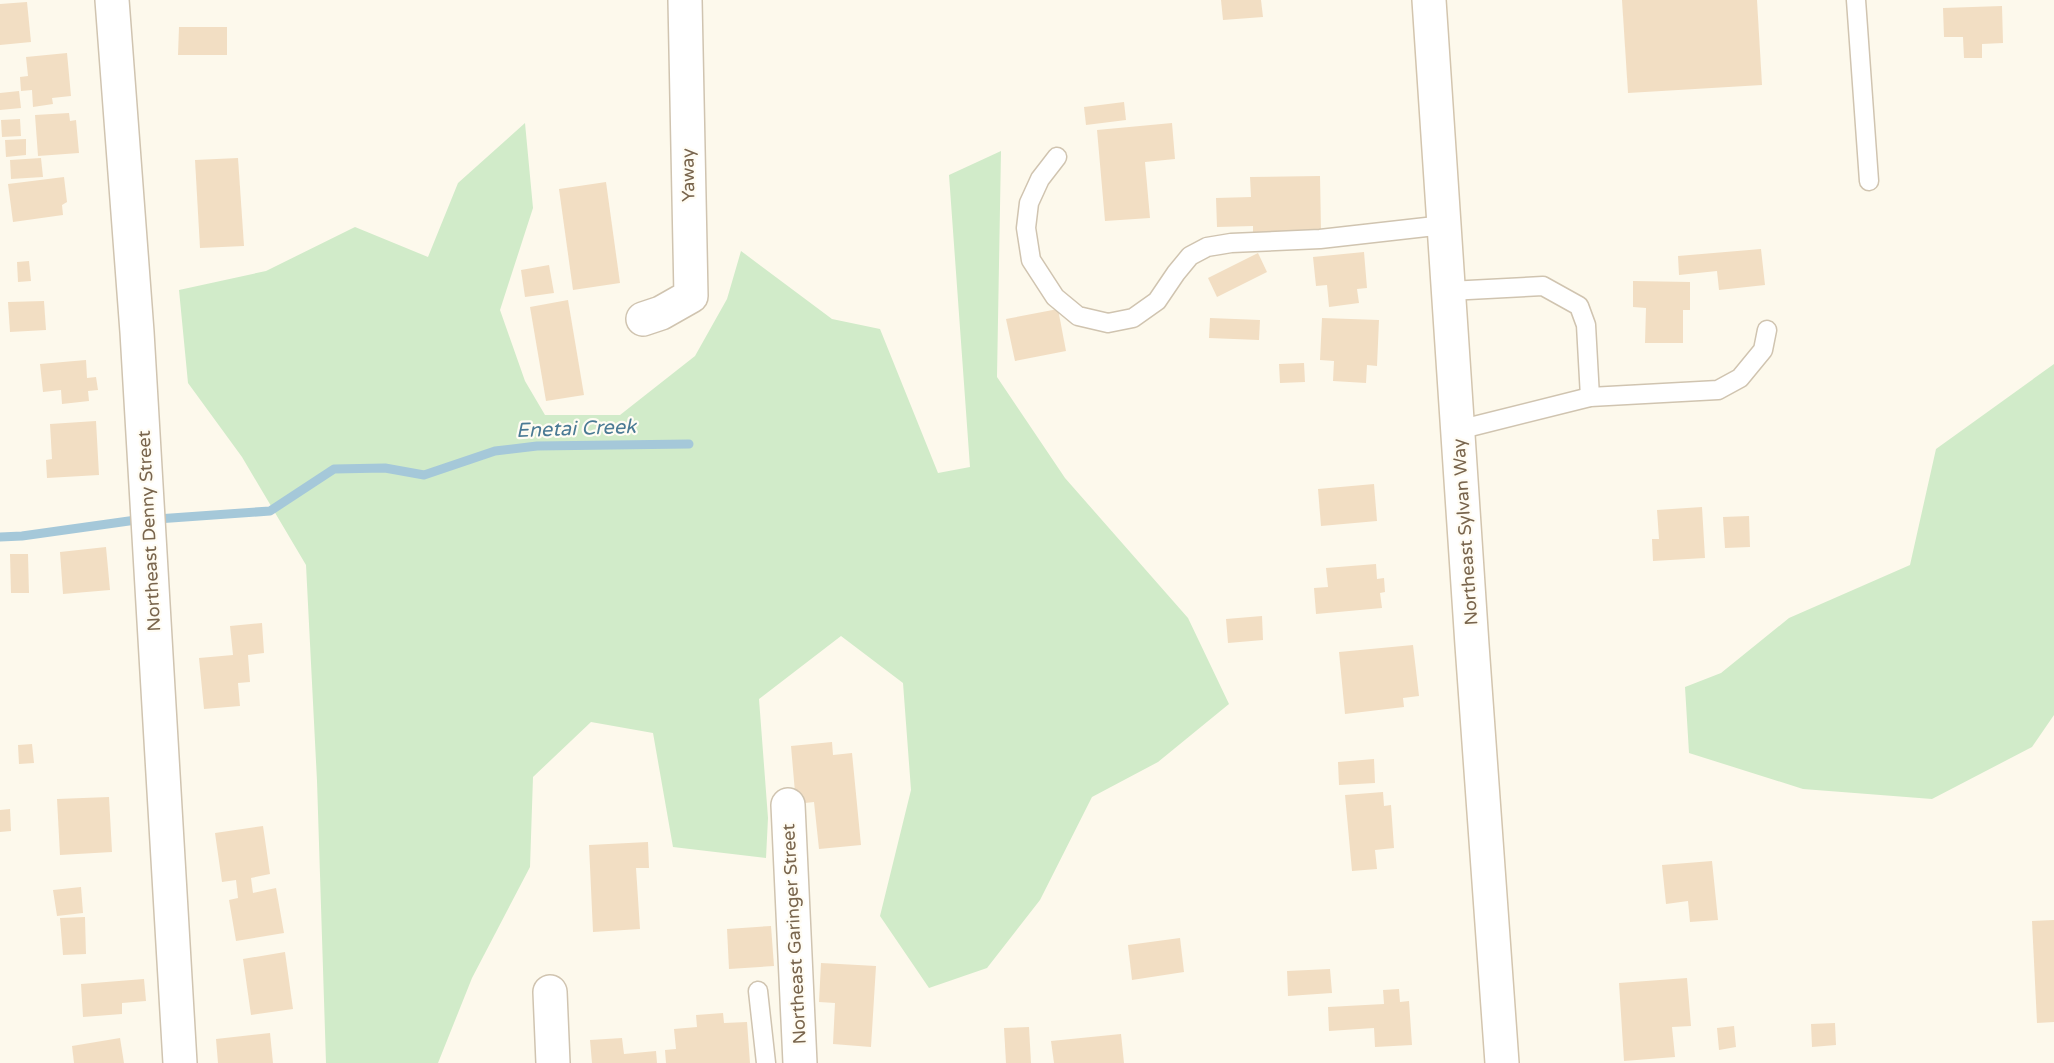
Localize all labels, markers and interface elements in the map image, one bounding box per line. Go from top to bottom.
street label: Yaway [677,148,699,202]
water label: Enetai Creek [516,415,638,443]
street label: Northeast Denny Street [133,430,165,632]
street label: Northeast Sylvan Way [1447,438,1483,626]
street label: Northeast Garinger Street [777,823,811,1045]

